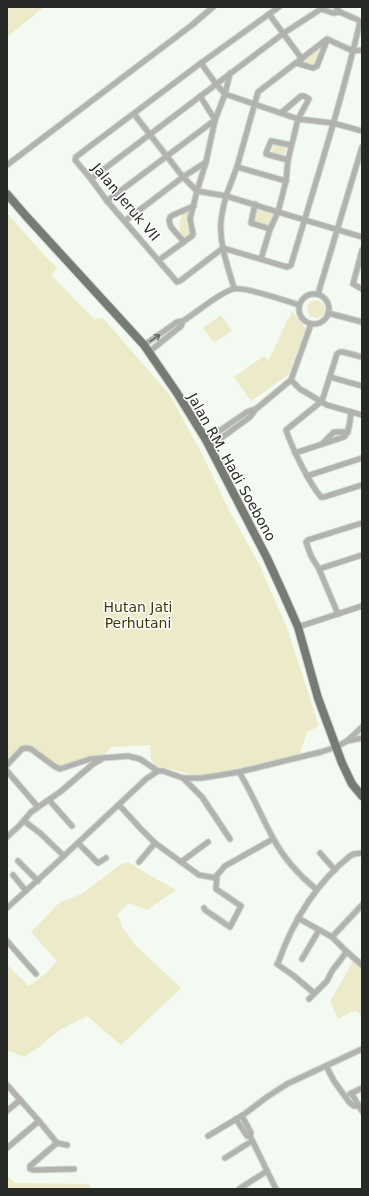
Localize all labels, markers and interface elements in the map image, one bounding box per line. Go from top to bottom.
street label: Jalan Jeruk VII [88,159,163,244]
one-way arrow [149,334,160,342]
street label: Jalan RM. Hadi Soebono [184,389,279,544]
park label: Hutan Jati Perhutani [104,599,172,631]

